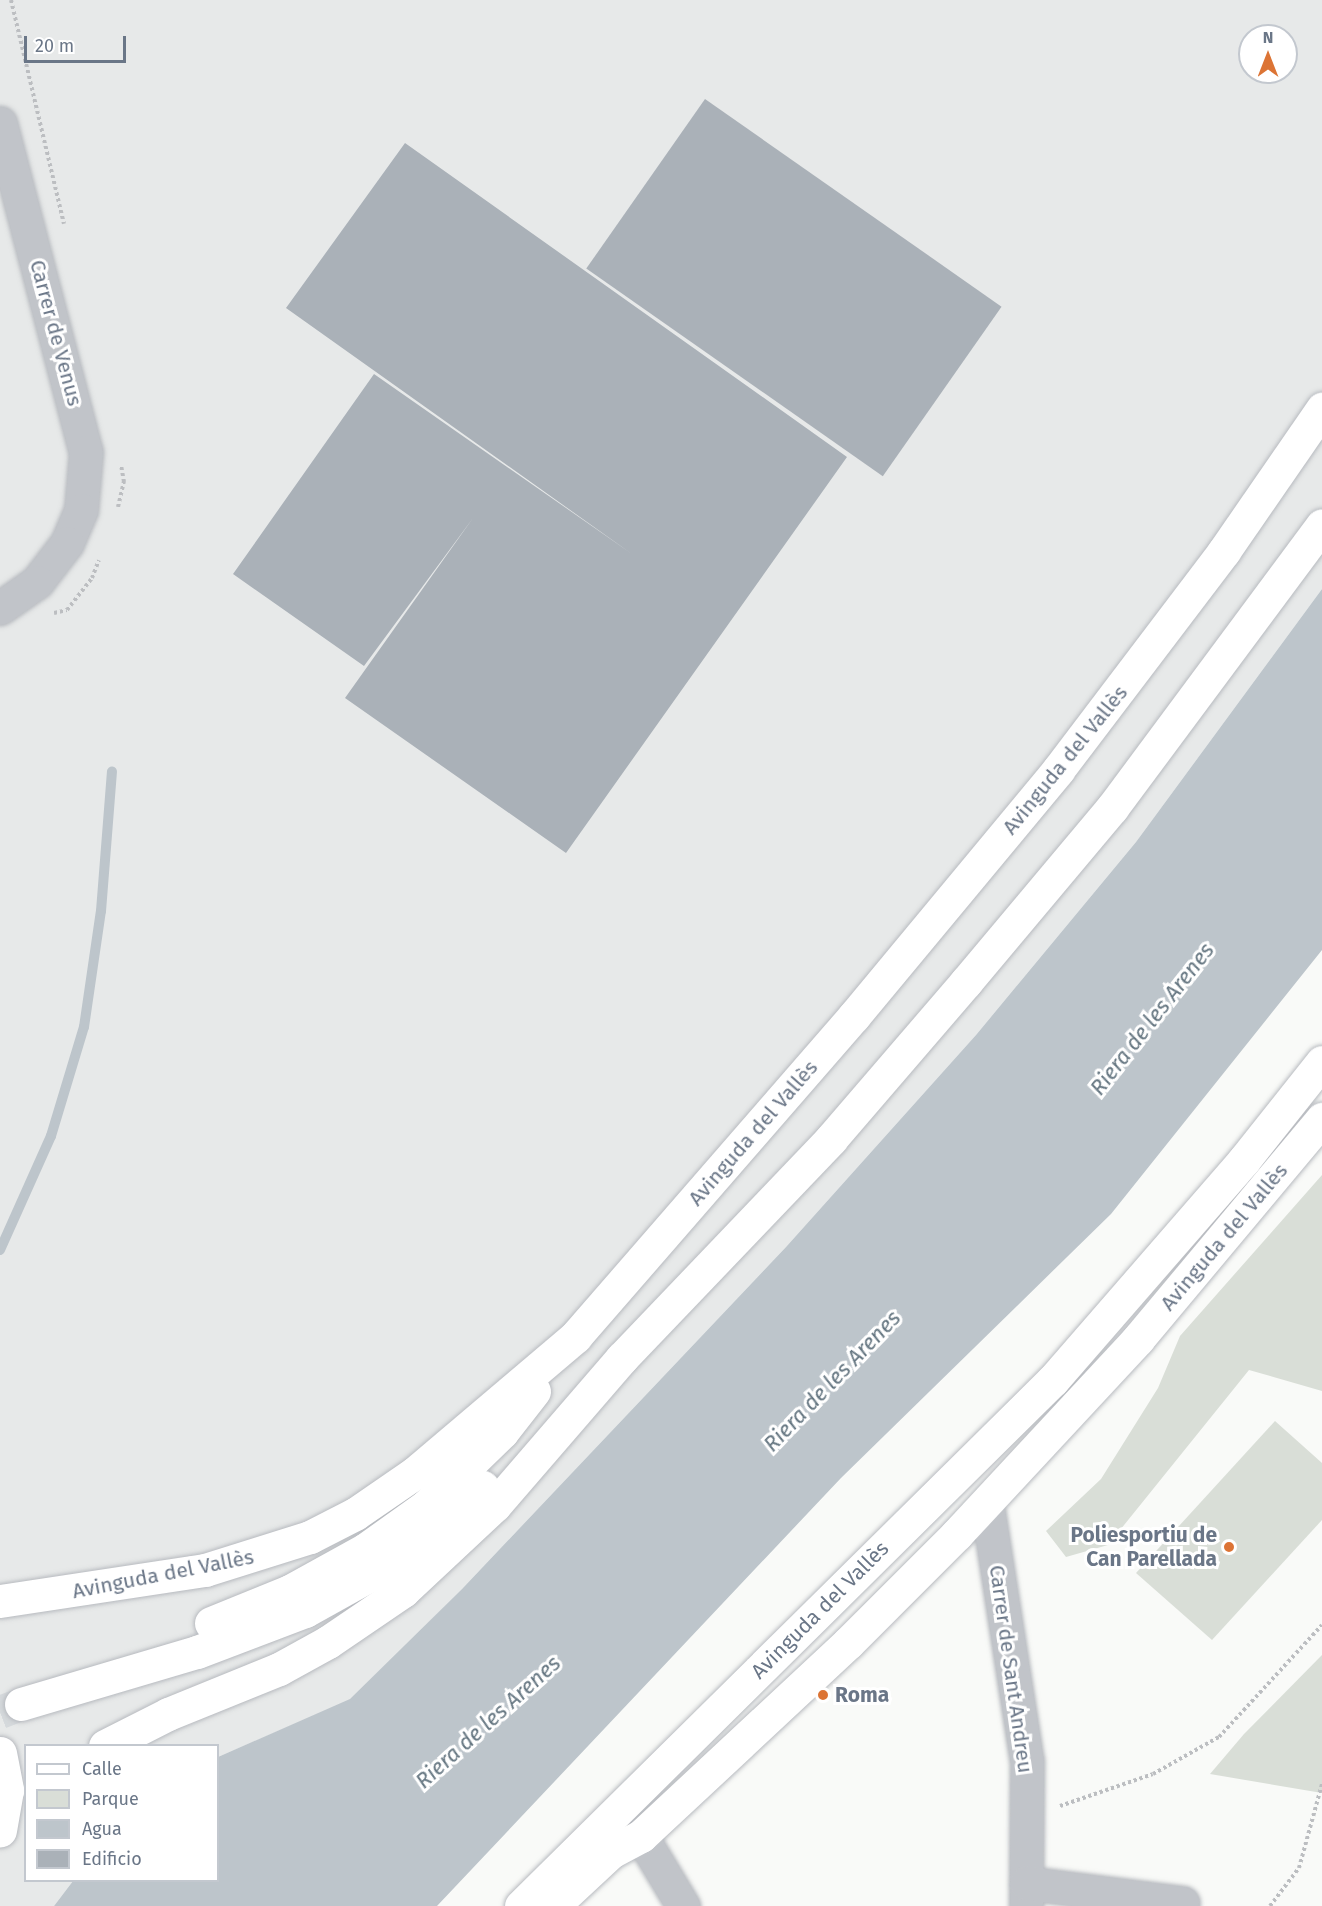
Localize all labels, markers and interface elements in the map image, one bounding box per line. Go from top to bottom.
scale bar [27,24,129,62]
north arrow [1238,24,1298,84]
text: N [1263,28,1273,47]
text: 20 m [35,35,74,57]
street label: Carrer de Venus [24,257,88,409]
street label: Avinguda del Vallès [997,680,1133,840]
water label: Riera de les Arenes [1084,938,1220,1100]
street label: Avinguda del Vallès [683,1055,823,1211]
street label: Avinguda del Vallès [1155,1158,1293,1316]
water label: Riera de les Arenes [758,1305,906,1457]
place label: Poliesportiu de Can Parellada [1070,1522,1217,1572]
street label: Avinguda del Vallès [746,1536,894,1684]
marker: Poliesportiu de Can Parellada [1222,1540,1236,1554]
street label: Avinguda del Vallès [70,1544,256,1604]
street label: Carrer de Sant Andreu [984,1563,1038,1775]
water label: Riera de les Arenes [410,1650,566,1794]
place label: Roma [835,1682,889,1708]
marker: Roma [816,1688,830,1702]
legend [24,1744,219,1882]
text: Calle [82,1758,122,1780]
text: Parque [82,1788,139,1810]
text: Agua [82,1818,122,1840]
text: Edificio [82,1848,142,1870]

